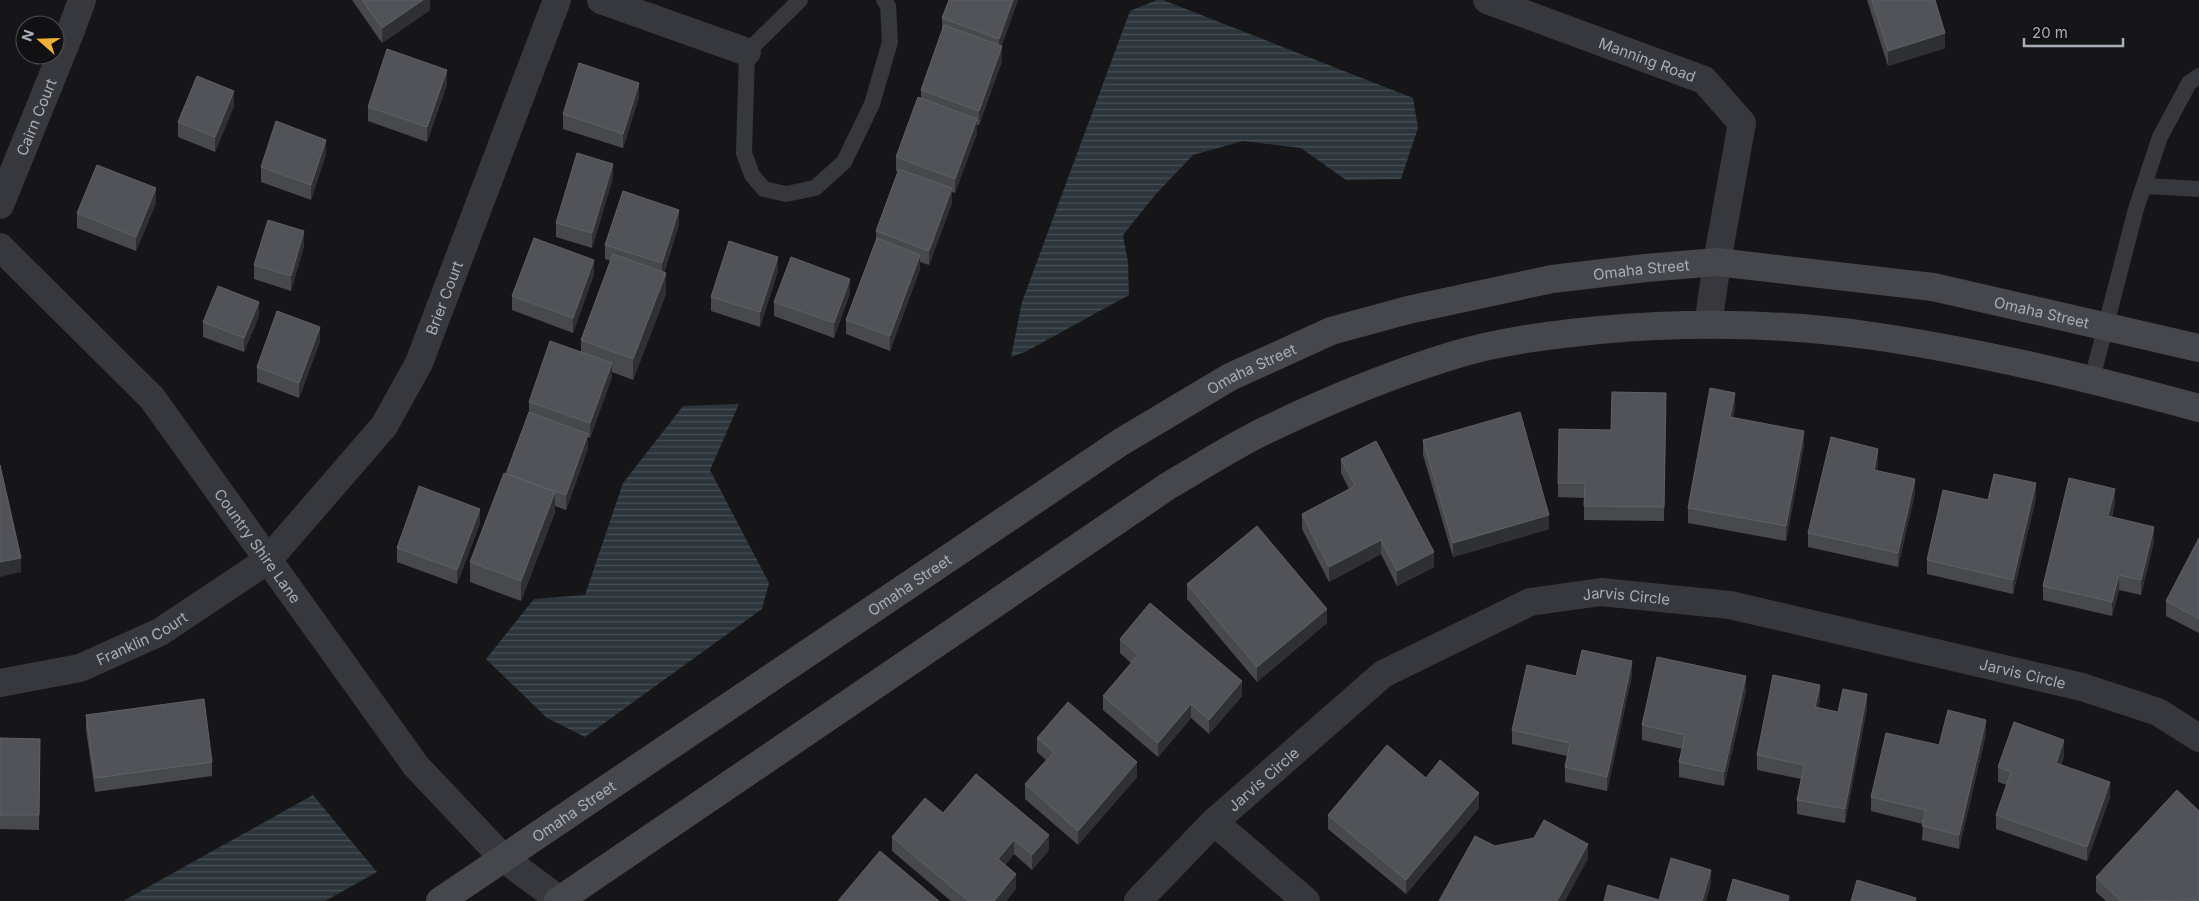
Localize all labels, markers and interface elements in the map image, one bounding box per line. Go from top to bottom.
north arrow [15,15,65,65]
scale bar [2024,15,2123,47]
text: 20 m [2032,23,2068,42]
text: N [18,27,37,43]
street label: Manning Road [1596,33,1699,86]
street label: Cairn Court [12,76,60,158]
street label: Omaha Street [1592,255,1690,284]
street label: Brier Court [421,258,466,337]
street label: Omaha Street [1992,292,2091,332]
street label: Omaha Street [1203,339,1299,398]
street label: Country Shire Lane [211,485,305,607]
street label: Omaha Street [864,550,955,620]
street label: Jarvis Circle [1581,582,1671,608]
street label: Franklin Court [93,607,191,669]
street label: Jarvis Circle [1978,654,2068,692]
street label: Jarvis Circle [1224,743,1303,815]
street label: Omaha Street [528,776,619,846]

